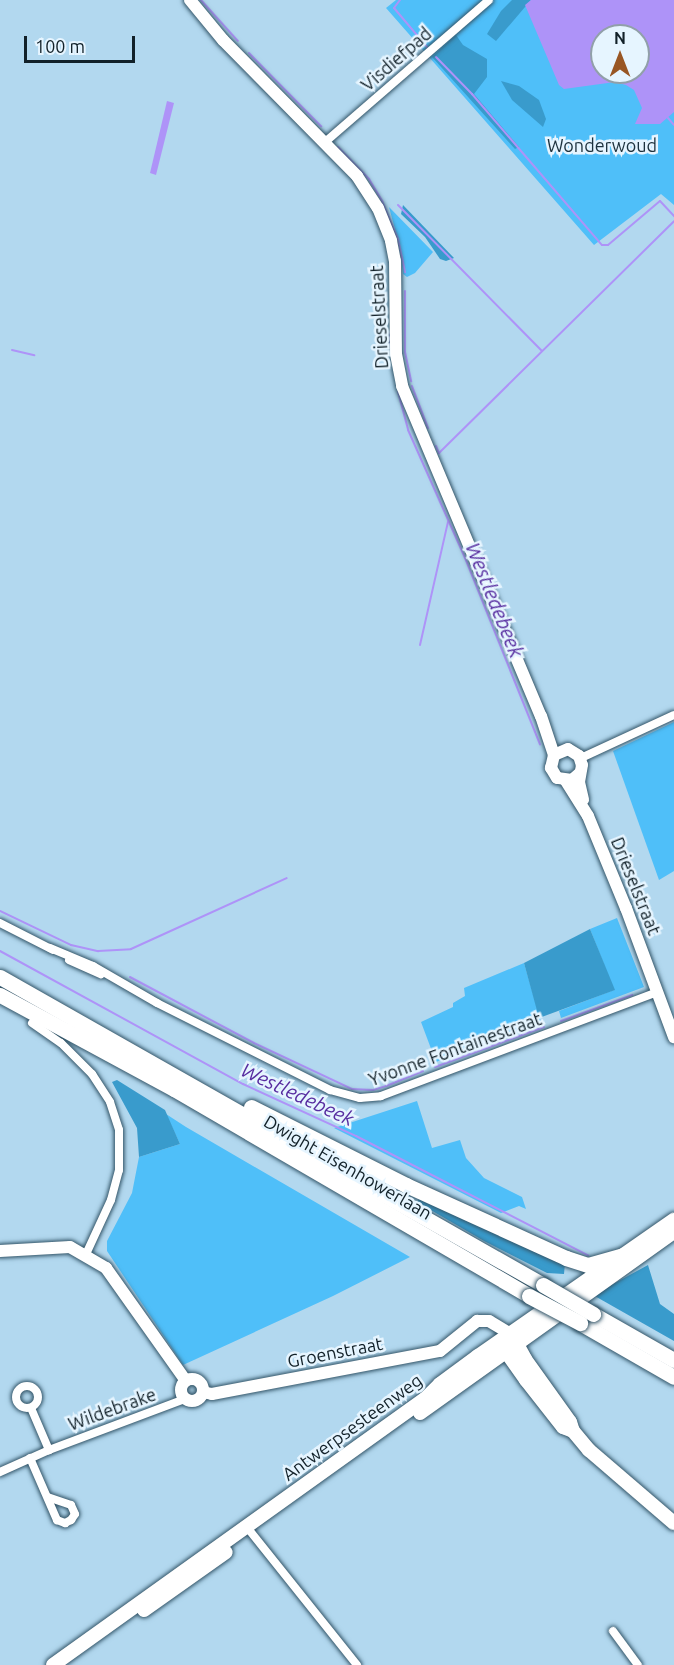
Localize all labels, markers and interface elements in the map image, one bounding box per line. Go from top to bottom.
street label: Visdiefpad [356,23,436,95]
scale bar [27,24,138,62]
north arrow [590,24,650,84]
text: N [614,29,626,47]
text: 100 m [35,36,85,56]
park label: Wonderwoud [547,134,657,156]
street label: Drieselstraat [366,265,392,369]
water label: Westledebeek [461,539,529,661]
street label: Drieselstraat [607,834,665,938]
street label: Yvonne Fontainestraat [365,1008,545,1090]
water label: Westledebeek [238,1057,358,1131]
street label: Dwight Eisenhowerlaan [260,1110,436,1224]
street label: Groenstraat [285,1332,385,1372]
street label: Antwerpsesteenweg [278,1369,426,1485]
street label: Wildebrake [65,1383,159,1435]

